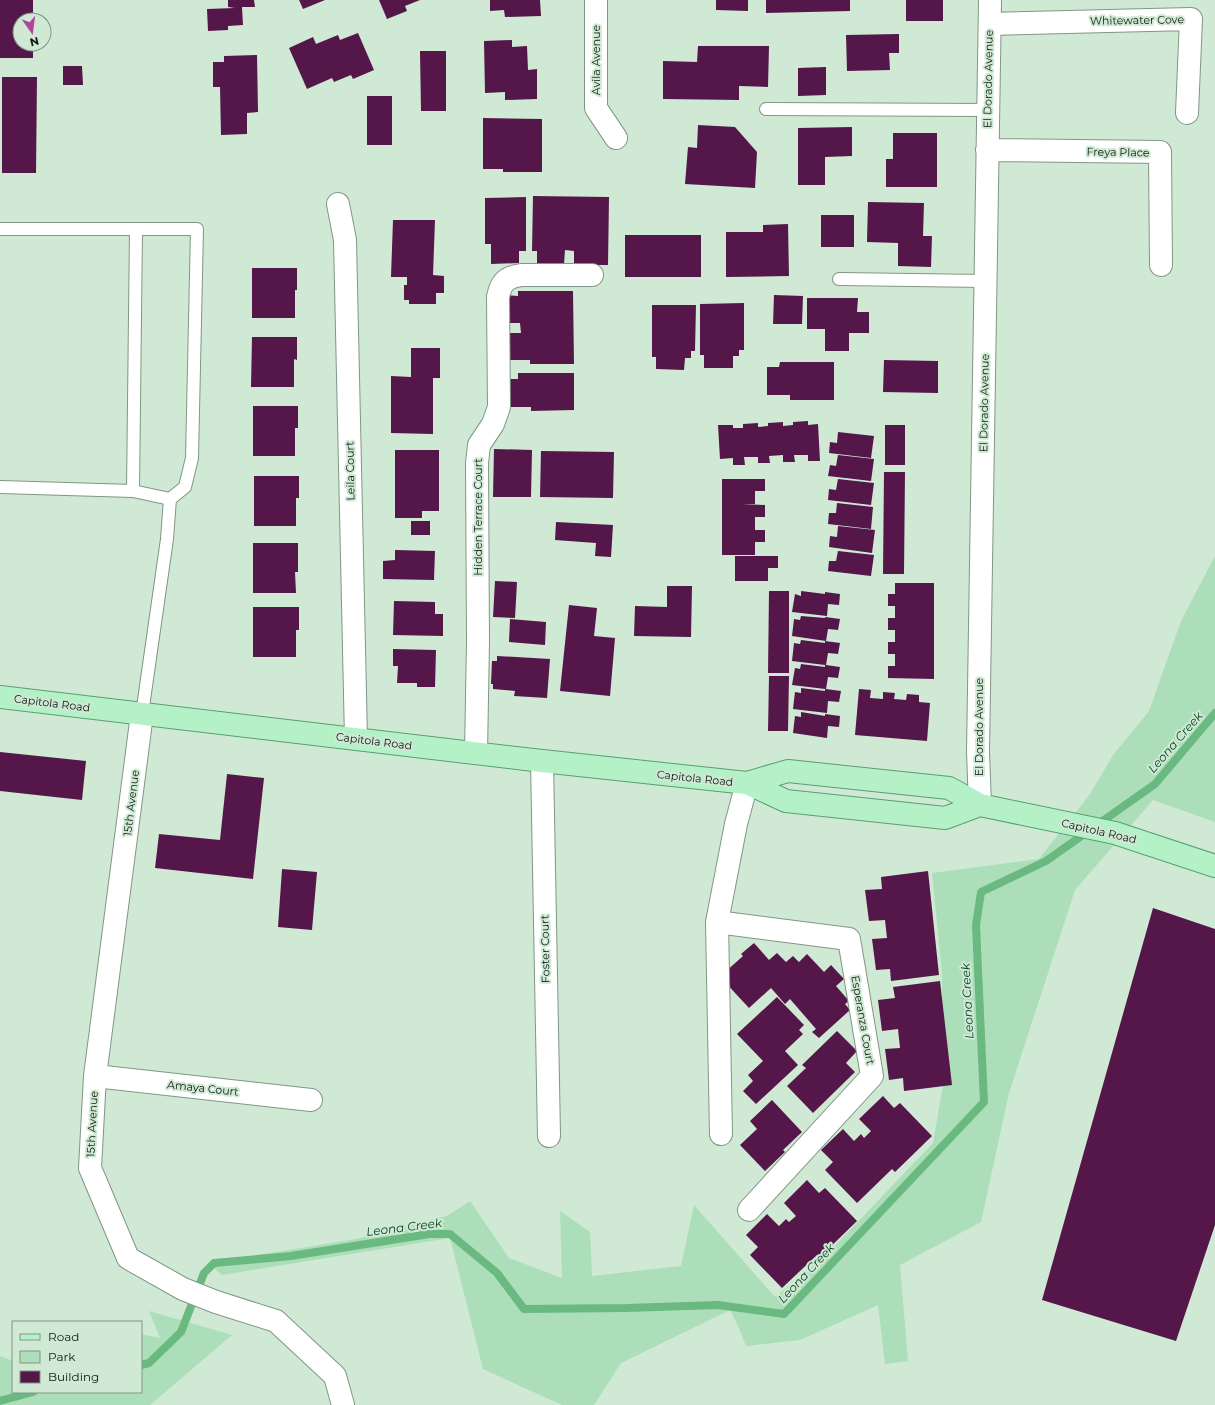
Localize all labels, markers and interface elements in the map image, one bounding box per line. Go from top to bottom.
north arrow [12,12,52,52]
street label: Whitewater Cove [1090,12,1184,28]
street label: Avila Avenue [589,24,603,95]
street label: El Dorado Avenue [980,29,996,128]
text: N [28,34,40,50]
street label: Freya Place [1086,144,1150,160]
street label: El Dorado Avenue [976,353,992,452]
street label: Leila Court [342,441,358,501]
street label: Hidden Terrace Court [471,458,485,576]
street label: El Dorado Avenue [972,677,986,776]
street label: Capitola Road [13,691,91,715]
water label: Leona Creek [1144,708,1206,776]
street label: Capitola Road [335,729,413,753]
street label: Capitola Road [656,767,734,789]
street label: 15th Avenue [120,769,142,837]
street label: Capitola Road [1060,816,1138,846]
street label: Foster Court [537,914,553,983]
water label: Leona Creek [957,962,976,1039]
street label: Esperanza Court [848,974,878,1066]
street label: Amaya Court [167,1077,240,1099]
street label: 15th Avenue [83,1090,101,1158]
water label: Leona Creek [365,1215,444,1239]
water label: Leona Creek [775,1239,838,1306]
legend [12,1321,142,1393]
text: Road [48,1329,79,1344]
text: Park [48,1349,76,1364]
text: Building [48,1369,99,1384]

